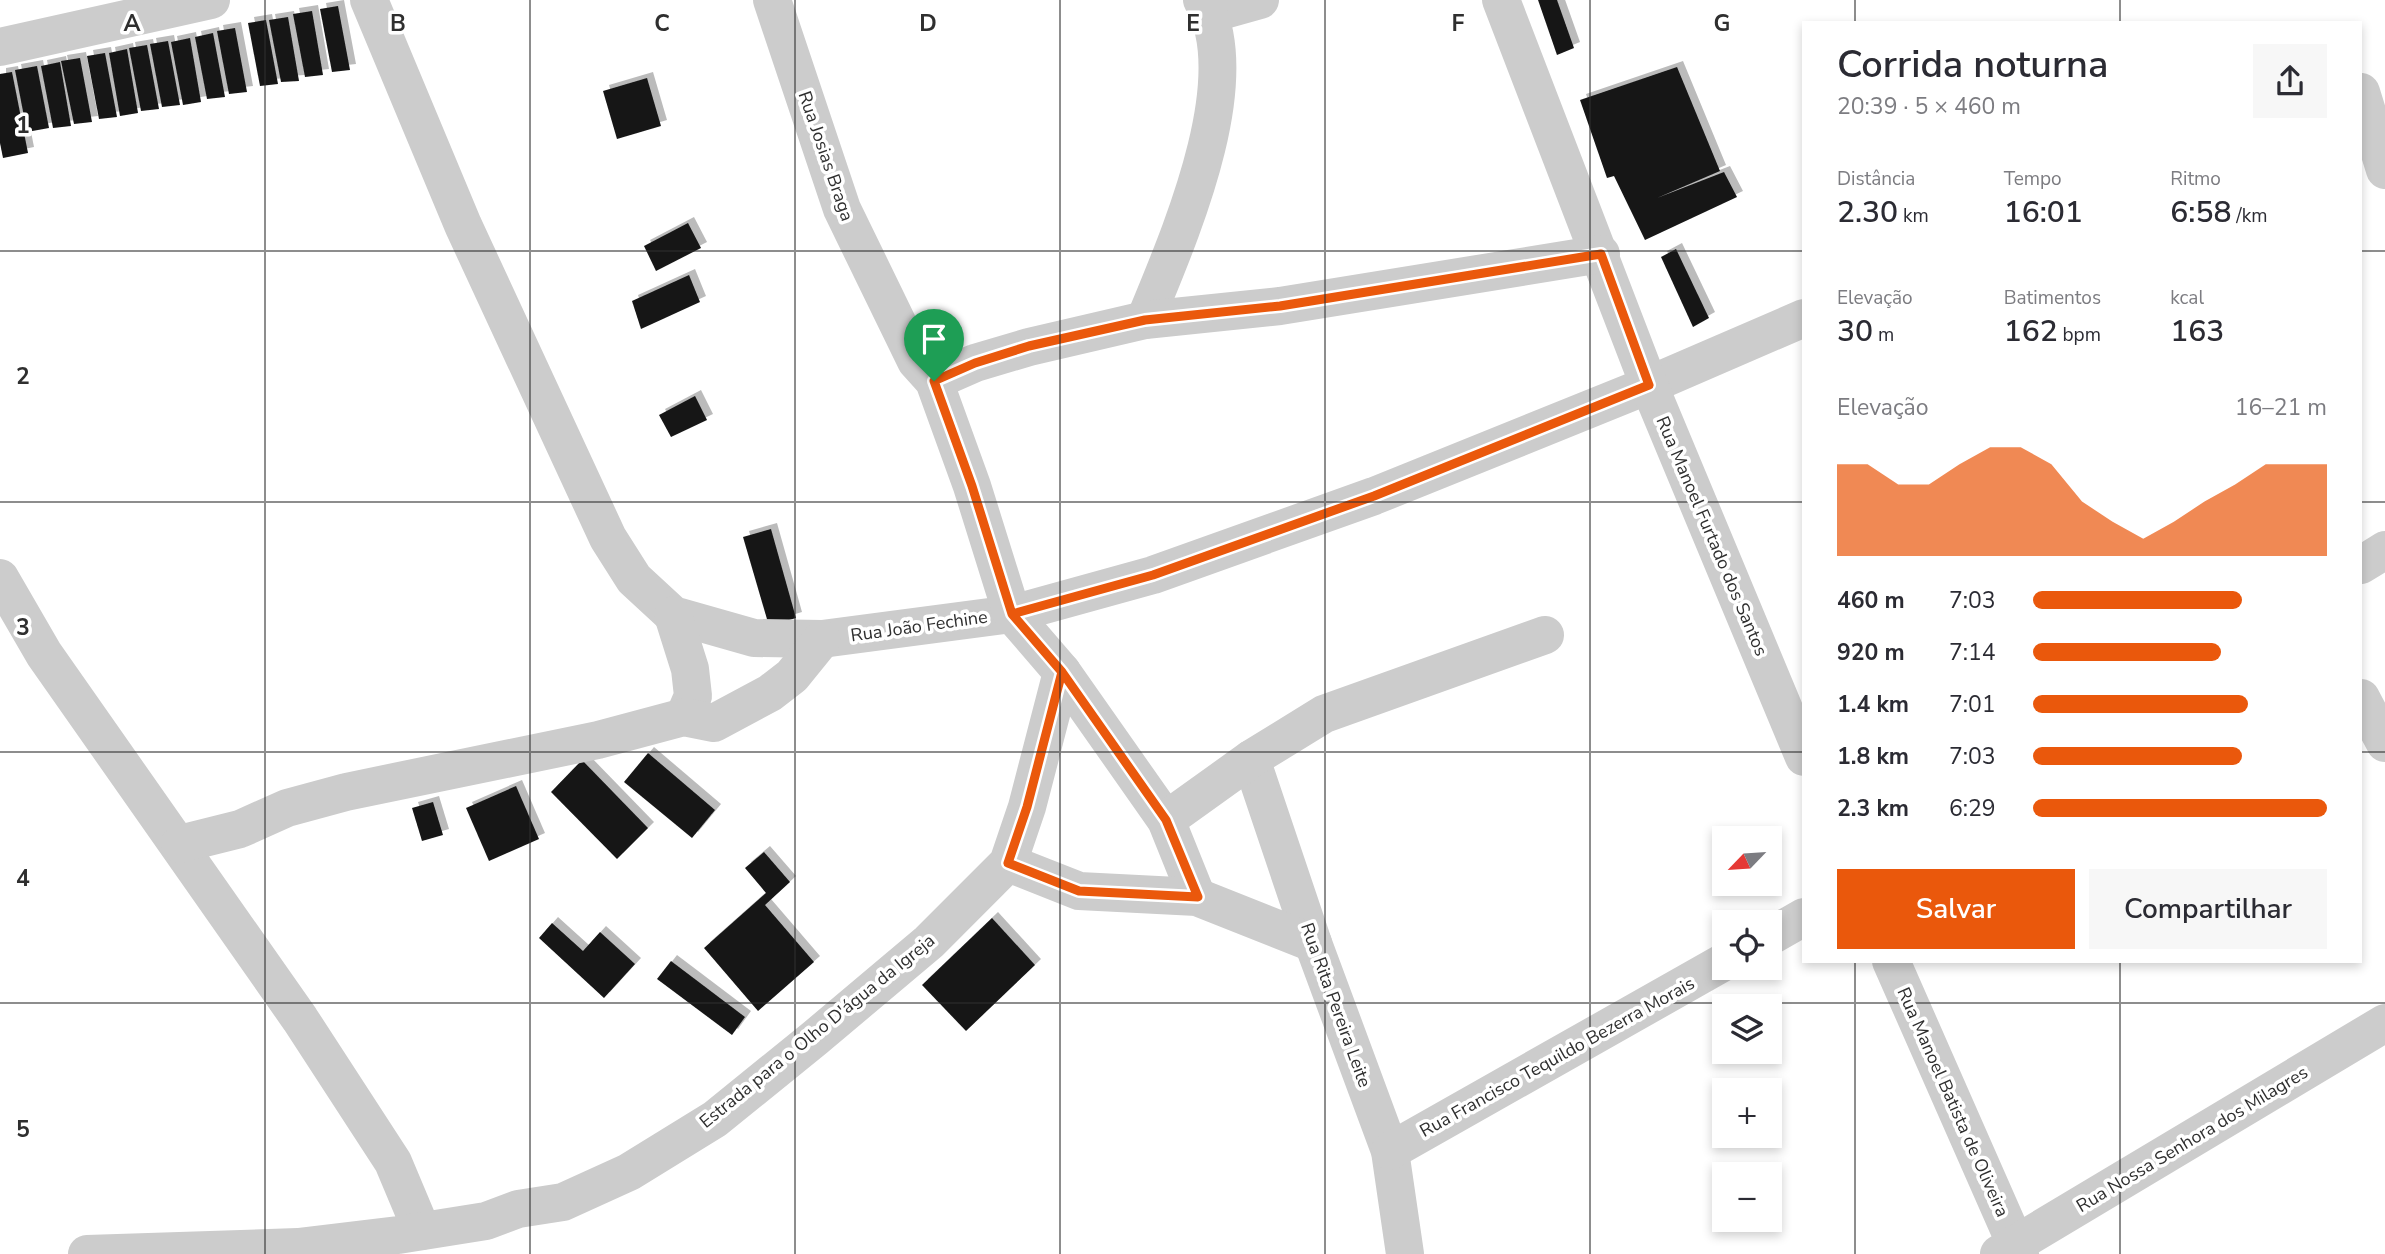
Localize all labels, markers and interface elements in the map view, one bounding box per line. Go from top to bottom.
text: A [123,8,141,39]
text: B [390,8,406,39]
text: C [654,8,670,39]
text: D [919,8,937,39]
text: E [1186,8,1200,39]
text: F [1452,8,1465,39]
text: G [1714,8,1730,39]
text: Corrida noturna [1837,39,2108,90]
button: share [2253,44,2327,118]
street label: Rua Josias Braga [793,88,859,224]
text: 20:39 · 5 × 460 m [1837,91,2021,122]
text: 1 [16,110,30,141]
text: Distância [1837,166,1915,192]
text: Tempo [2004,166,2062,192]
text: Ritmo [2170,166,2221,192]
text: 2.30 [1837,192,1898,233]
text: 16:01 [2004,192,2083,233]
text: 6:58 [2170,192,2231,233]
text: km [1898,203,1929,229]
text: /km [2231,203,2267,229]
text: Elevação [1837,285,1913,311]
text: Batimentos [2004,285,2101,311]
text: kcal [2170,285,2204,311]
pin [904,309,964,381]
text: 30 [1837,311,1873,352]
text: 162 [2004,311,2058,352]
text: 163 [2170,311,2224,352]
icon: arrive [915,320,953,358]
text: m [1873,322,1894,348]
text: bpm [2058,322,2101,348]
text: 2 [16,361,30,392]
text: Elevação [1837,392,1929,423]
text: 16–21 m [2235,392,2327,423]
street label: Rua Manoel Furtado dos Santos [1651,413,1773,659]
text: 460 m [1837,585,1905,616]
text: 7:03 [1949,585,1996,616]
street label: Rua João Fechine [849,605,989,647]
text: 3 [16,612,30,643]
text: 920 m [1837,637,1905,668]
text: 7:14 [1949,637,1996,668]
text: 1.4 km [1837,689,1909,720]
text: 7:01 [1949,689,1996,720]
text: 1.8 km [1837,741,1909,772]
text: 7:03 [1949,741,1996,772]
text: 2.3 km [1837,793,1909,824]
text: 6:29 [1949,793,1996,824]
north arrow [1712,826,1782,896]
map controls [1712,826,1782,1232]
text: 4 [16,863,30,894]
button: Salvar [1837,869,2075,949]
button: Compartilhar [2089,869,2327,949]
button: locate [1712,910,1782,980]
street label: Rua Rita Pereira Leite [1295,919,1377,1091]
street label: Estrada para o Olho D'água da Igreja [694,928,940,1134]
street label: Rua Francisco Tequildo Bezerra Morais [1415,971,1699,1143]
street label: Rua Manoel Batista de Oliveira [1891,983,2015,1221]
button: layers [1712,994,1782,1064]
street label: Rua Nossa Senhora dos Milagres [2072,1060,2312,1218]
button: + [1712,1078,1782,1148]
text: 5 [16,1114,30,1145]
button: − [1712,1162,1782,1232]

